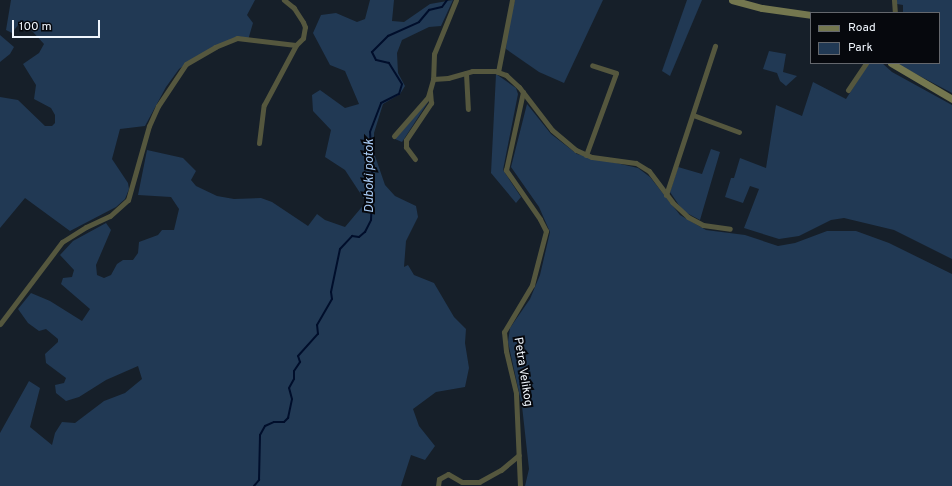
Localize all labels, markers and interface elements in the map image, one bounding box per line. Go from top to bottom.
scale bar [14,12,102,38]
legend [810,12,940,64]
text: 100 m [19,19,52,35]
text: Road [848,20,876,36]
text: Park [848,40,873,56]
water label: Duboki potok [362,139,378,213]
street label: Petra Velikog [509,336,535,408]

